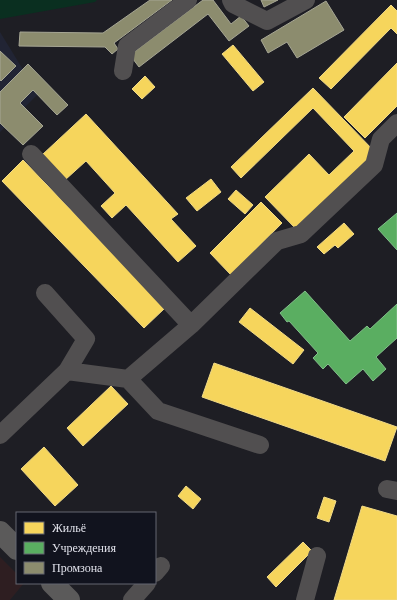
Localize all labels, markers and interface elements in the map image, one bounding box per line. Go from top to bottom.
legend [16,512,156,584]
text: Жильё [52,521,86,535]
text: Учреждения [52,541,116,555]
text: Промзона [52,561,103,575]

